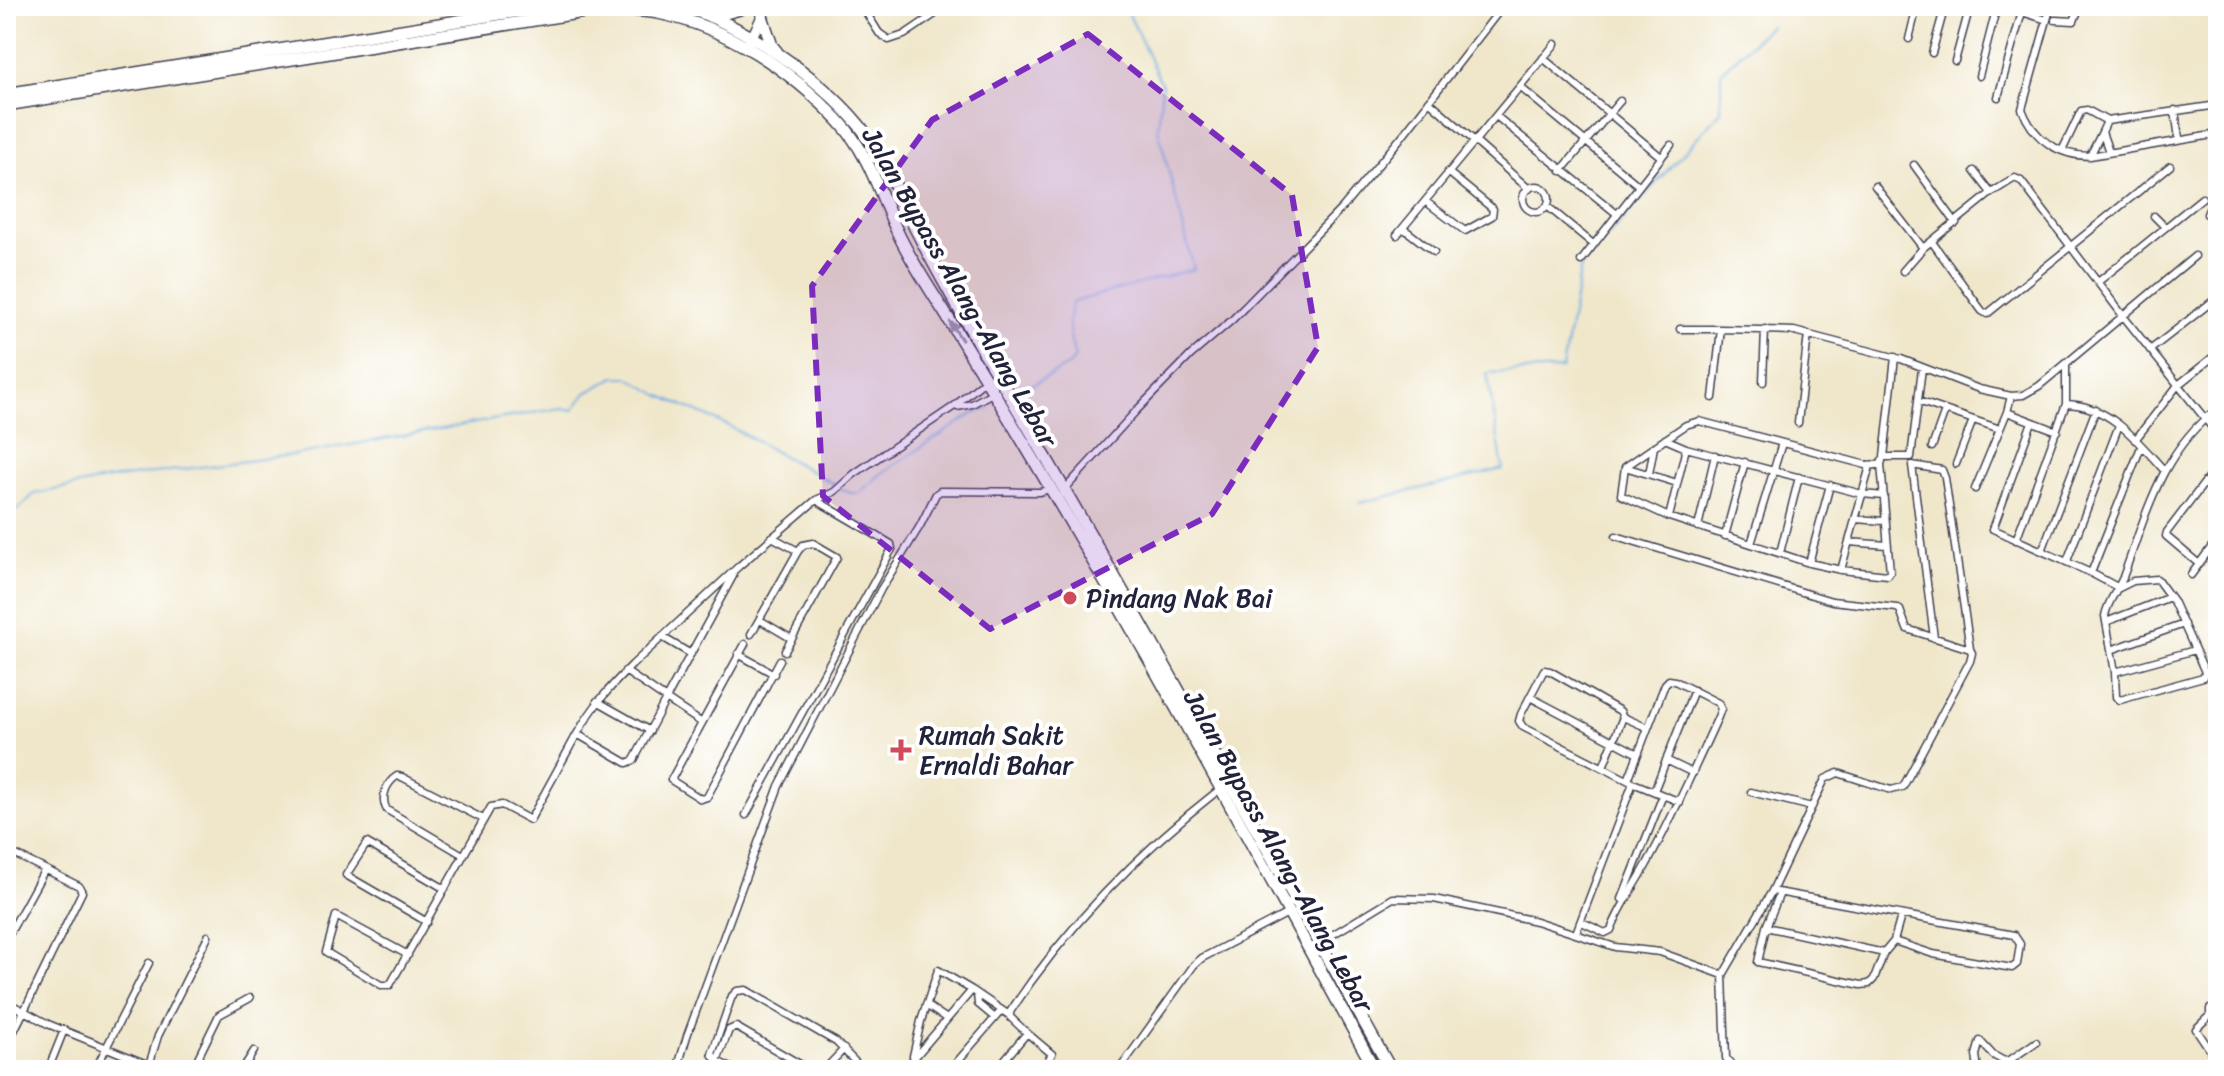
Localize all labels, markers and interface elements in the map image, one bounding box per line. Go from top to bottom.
street label: Jalan Bypass Alang-Alang Lebar [849,117,1071,457]
one-way arrow [949,320,964,341]
place label: Pindang Nak Bai [1086,575,1273,621]
marker: Pindang Nak Bai [1061,589,1079,607]
street label: Jalan Bypass Alang-Alang Lebar [1170,680,1388,1022]
place label: Rumah Sakit Ernaldi Bahar [919,712,1074,788]
marker: Rumah Sakit Ernaldi Bahar [890,739,912,761]

